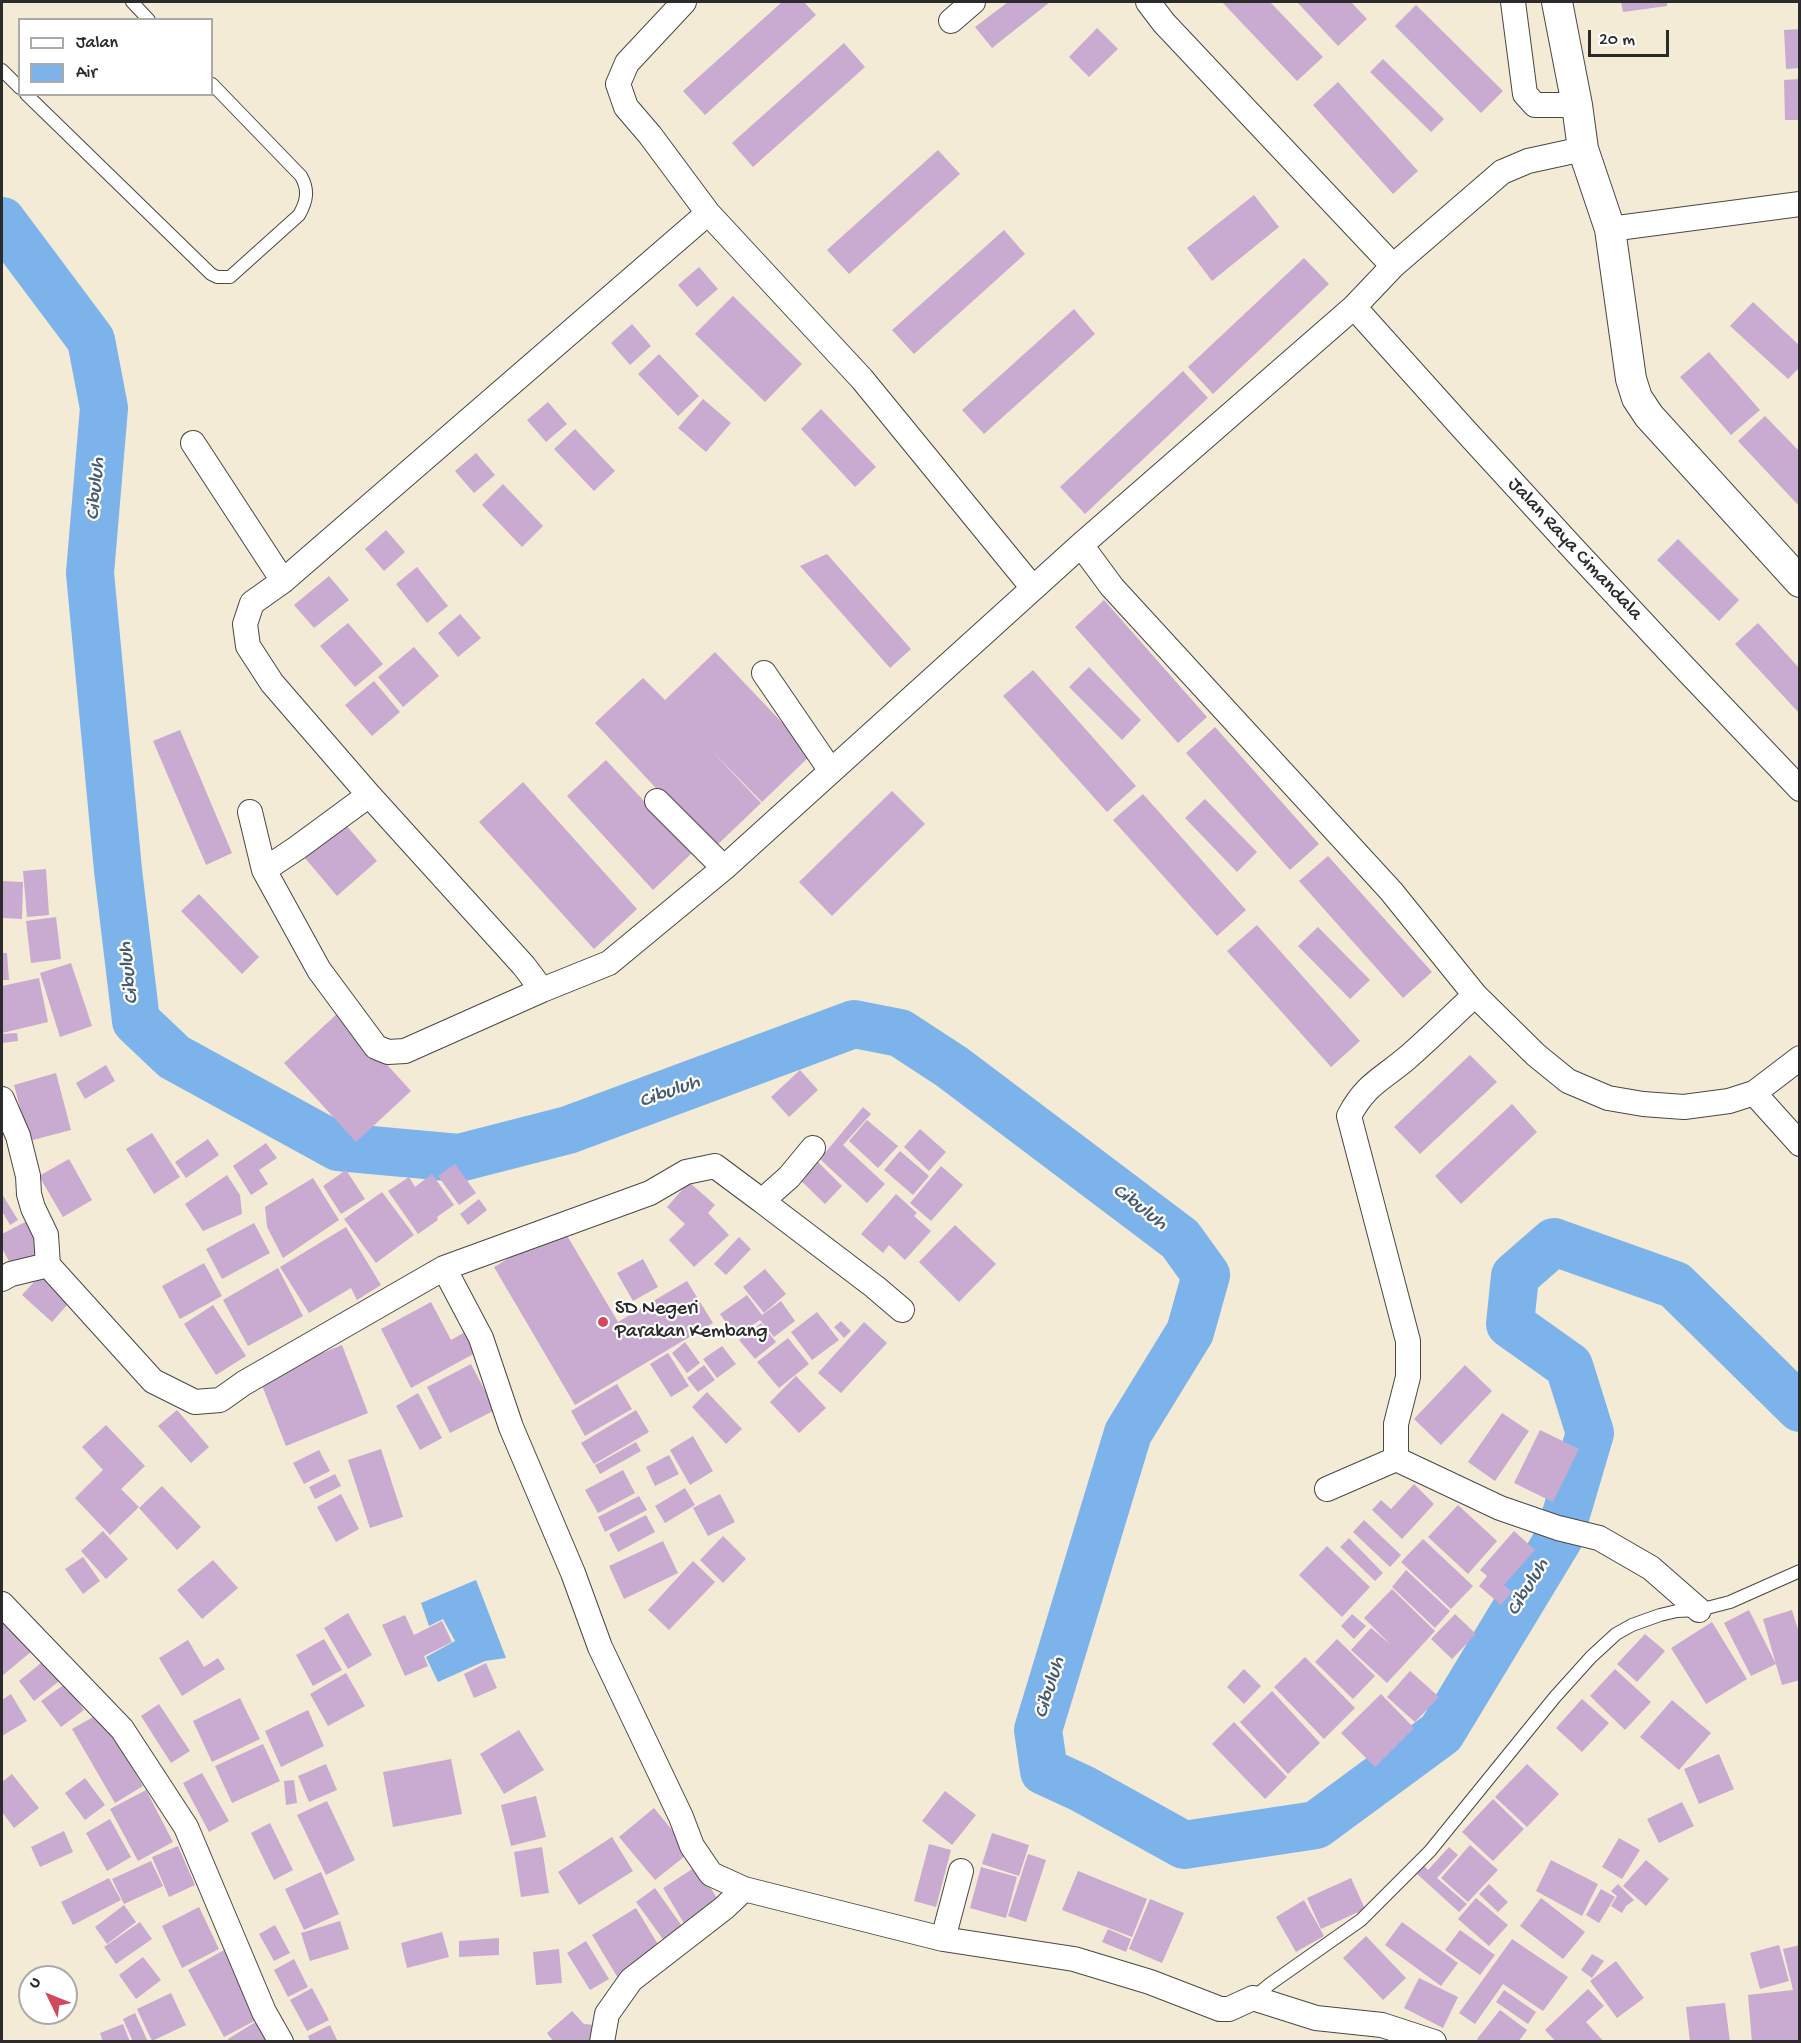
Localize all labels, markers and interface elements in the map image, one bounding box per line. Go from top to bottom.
legend [18,18,213,96]
scale bar [1591,18,1672,56]
text: 20 m [1599,30,1635,51]
text: Jalan [76,33,118,54]
text: Air [76,63,97,84]
water label: Cibuluh [82,457,112,521]
street label: Jalan Raya Cimandala [1501,473,1647,627]
water label: Cibuluh [114,940,146,1006]
water label: Cibuluh [636,1070,704,1116]
water label: Cibuluh [1106,1179,1172,1237]
place label: SD Negeri Parakan Kembang [615,1298,768,1345]
marker: SD Negeri Parakan Kembang [596,1315,610,1329]
water label: Cibuluh [1502,1555,1556,1621]
water label: Cibuluh [1030,1654,1072,1722]
north arrow [18,1965,78,2025]
text: U [26,1974,46,1994]

